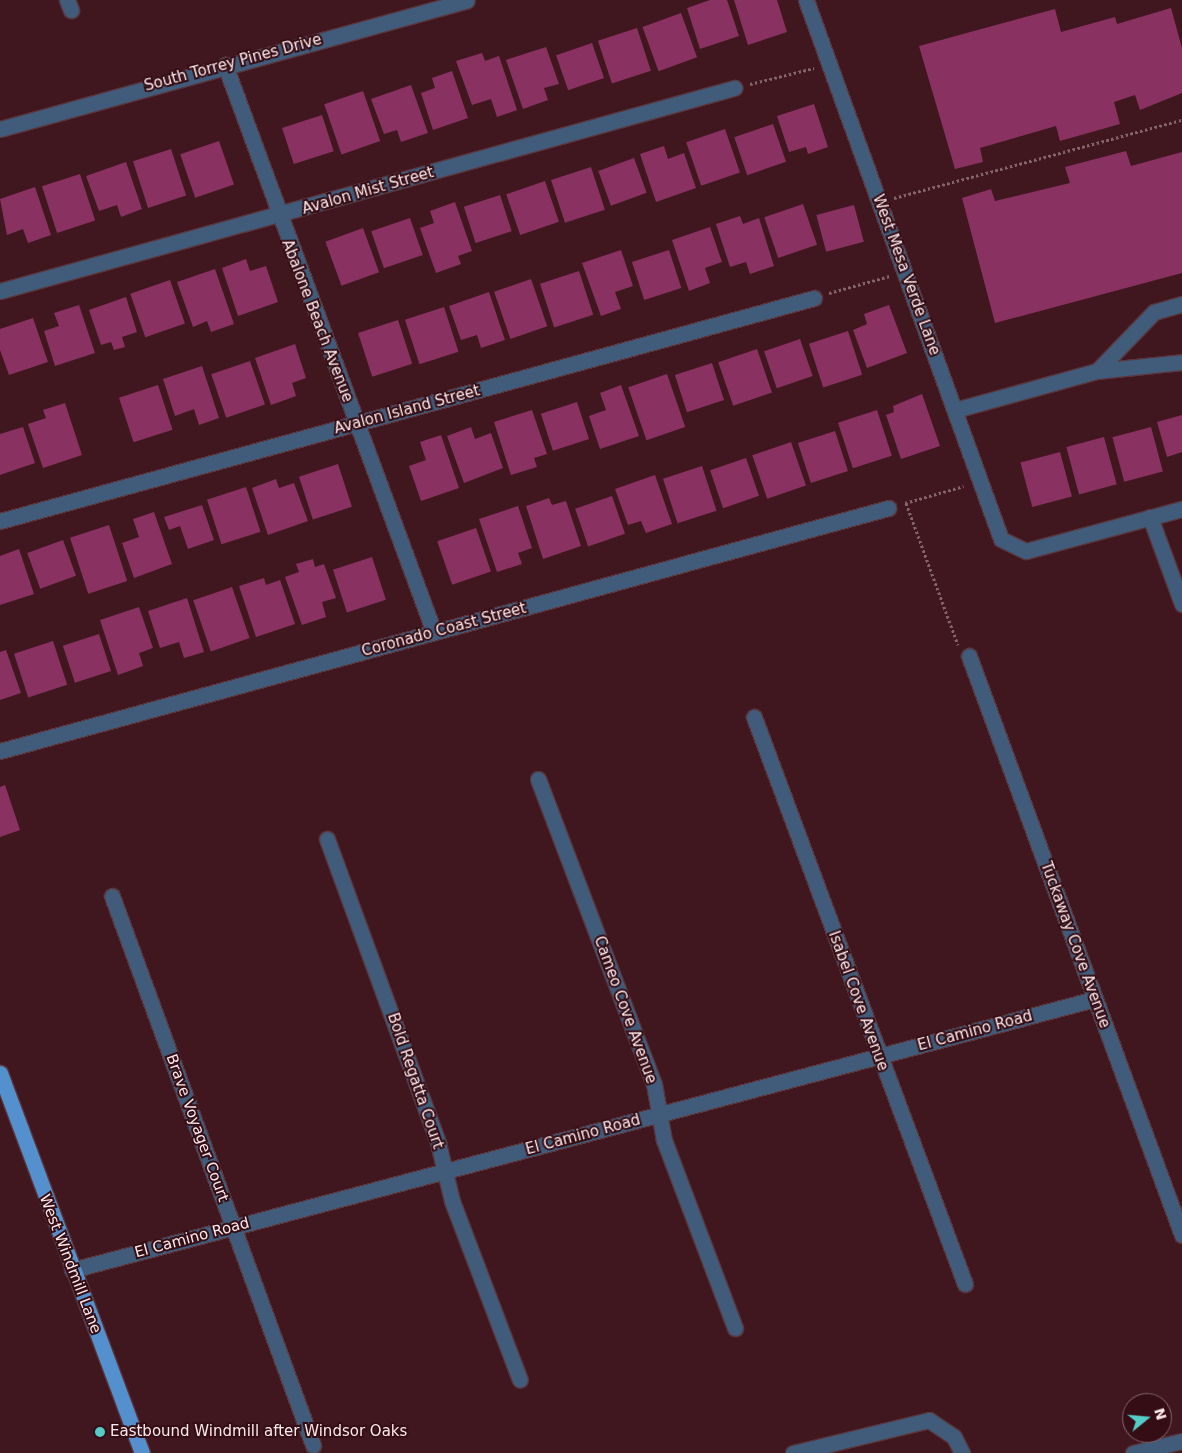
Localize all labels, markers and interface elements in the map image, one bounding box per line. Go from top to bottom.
street label: South Torrey Pines Drive [142,31,324,95]
street label: Avalon Mist Street [300,164,436,218]
street label: West Mesa Verde Lane [869,192,943,358]
street label: Abalone Beach Avenue [278,237,356,405]
street label: Avalon Island Street [332,382,482,438]
street label: Coronado Coast Street [360,599,528,661]
street label: Tuckaway Cove Avenue [1037,859,1113,1031]
street label: Isabel Cove Avenue [824,929,892,1073]
street label: Cameo Cove Avenue [590,934,660,1086]
street label: El Camino Road [916,1007,1034,1055]
street label: Bold Regatta Court [383,1011,447,1151]
street label: Brave Voyager Court [162,1052,232,1204]
street label: El Camino Road [524,1111,642,1159]
street label: West Windmill Lane [35,1192,105,1336]
street label: El Camino Road [133,1214,251,1262]
north arrow [1122,1393,1172,1443]
text: N [1151,1406,1170,1422]
place label: Eastbound Windmill after Windsor Oaks [110,1423,407,1441]
marker: Eastbound Windmill after Windsor Oaks [94,1426,106,1438]

